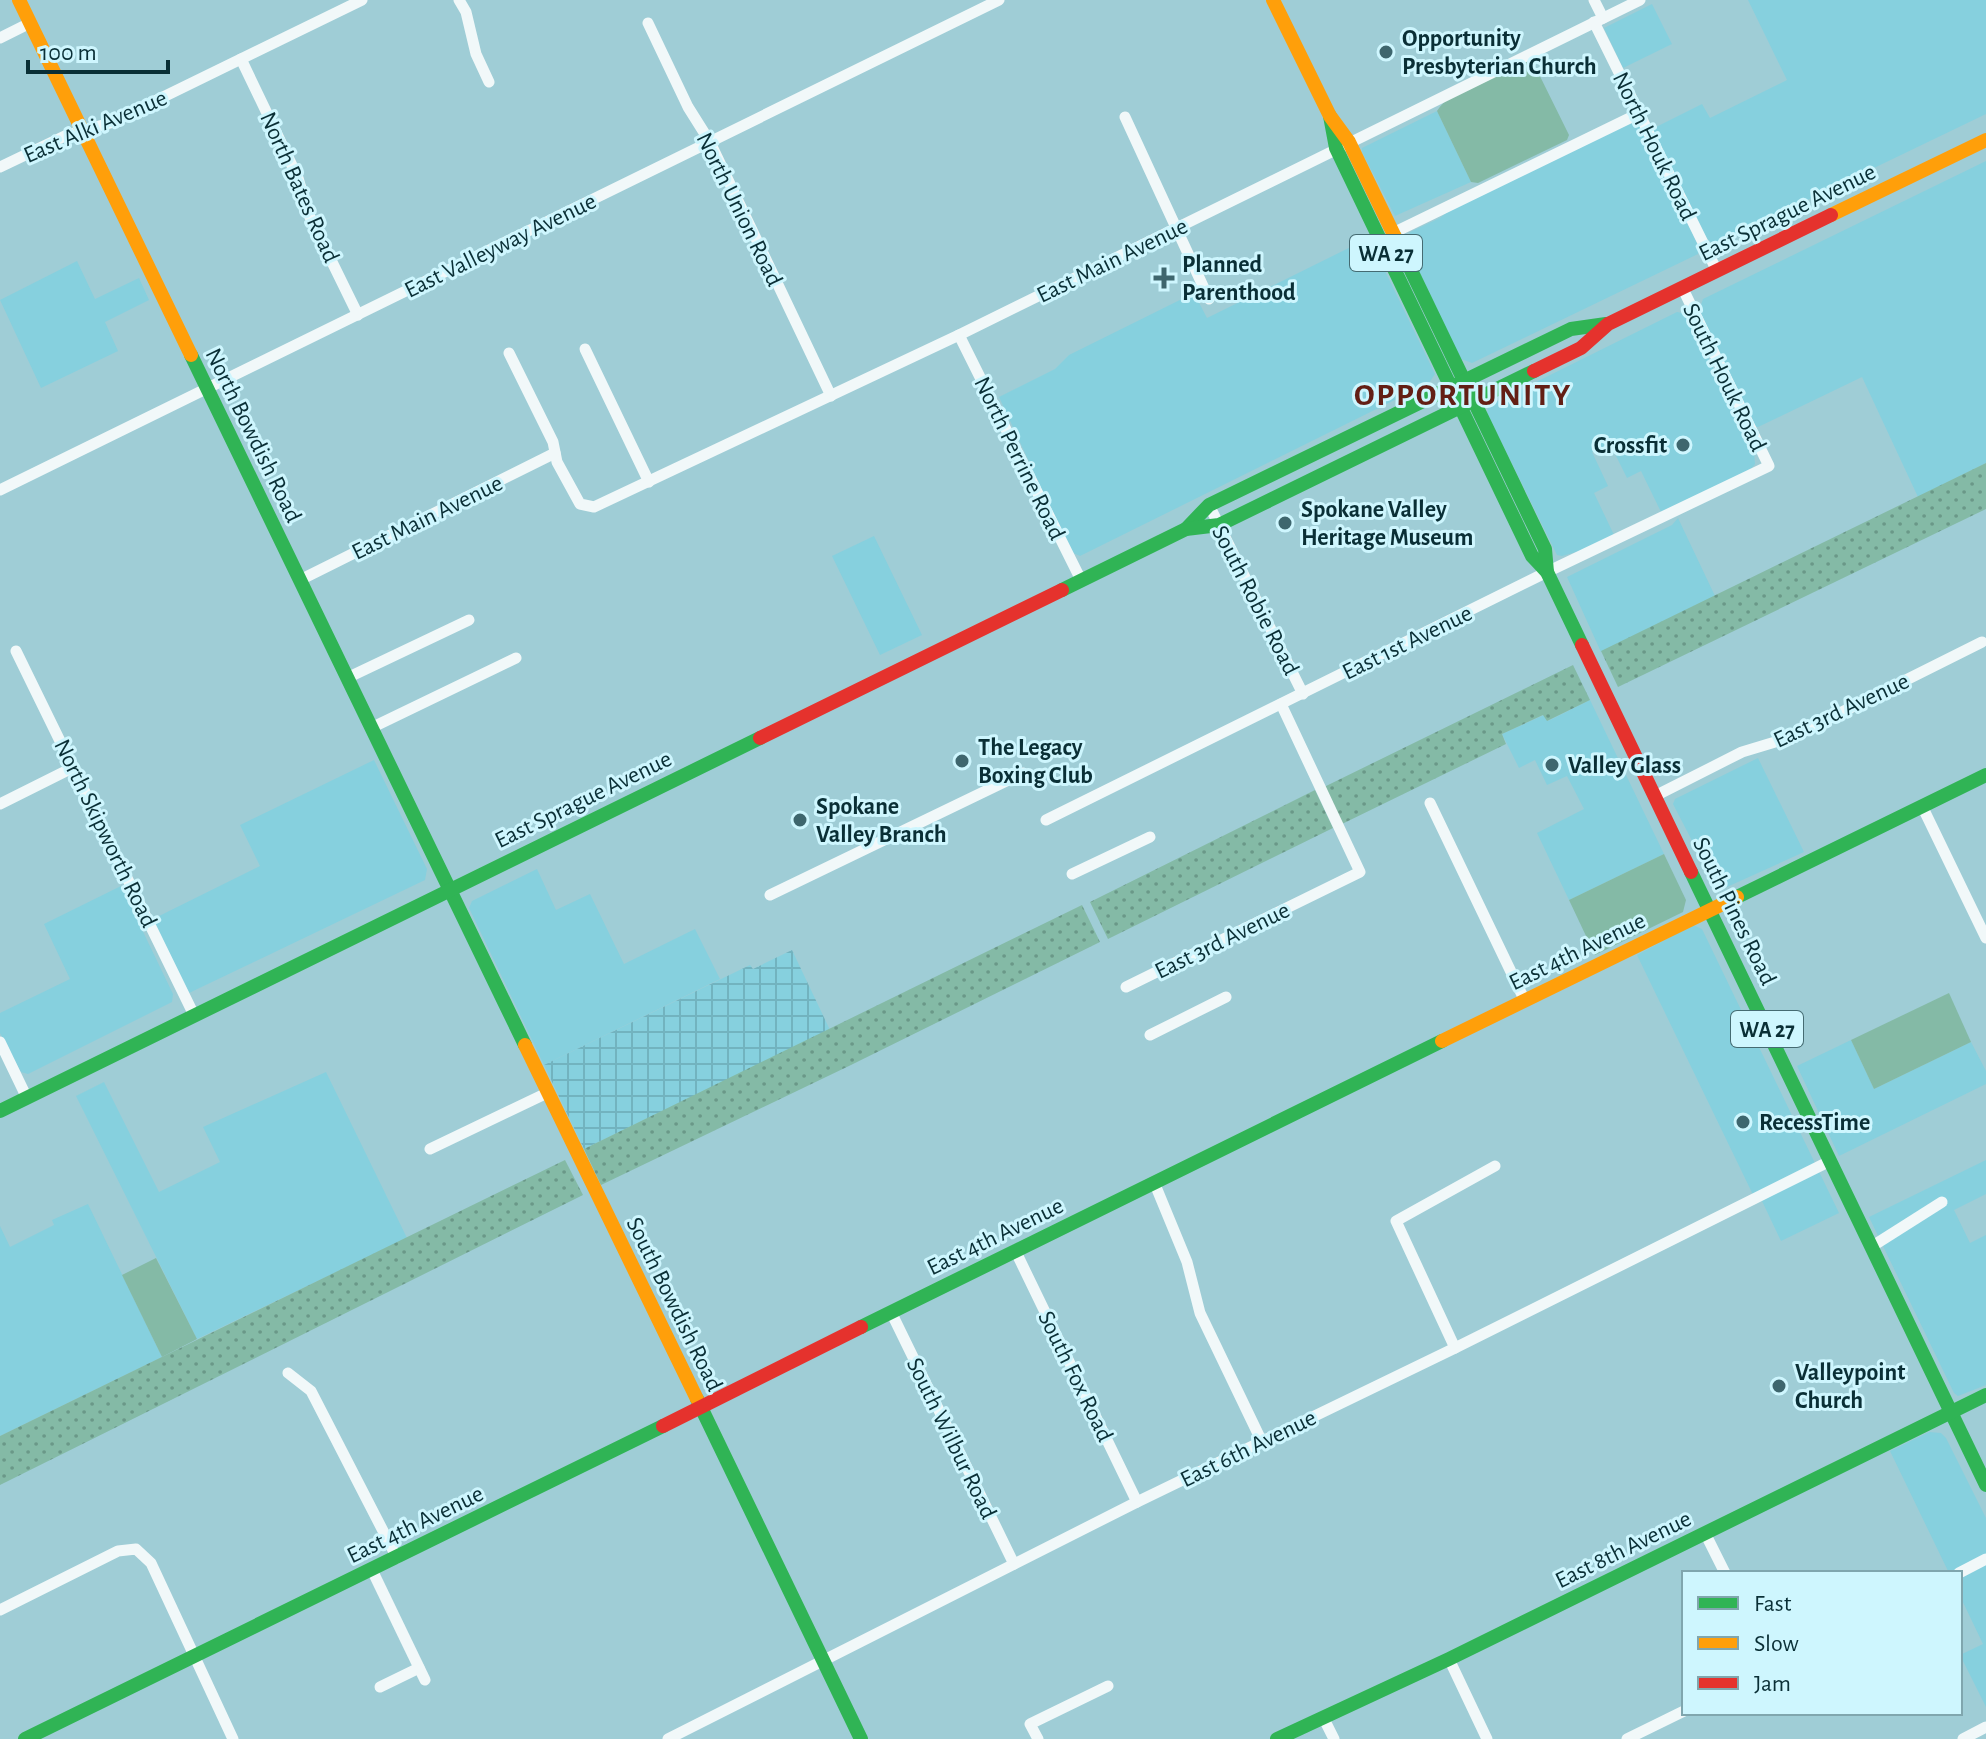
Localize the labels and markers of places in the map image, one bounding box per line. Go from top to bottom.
place label: Opportunity Presbyterian Church [1402,27,1597,79]
marker: Opportunity Presbyterian Church [1377,43,1395,61]
place label: Planned Parenthood [1182,253,1296,305]
marker: Planned Parenthood [1153,267,1175,289]
place label: Crossfit [1594,434,1667,458]
marker: Crossfit [1674,436,1692,454]
place label: Spokane Valley Heritage Museum [1301,498,1473,550]
marker: Spokane Valley Heritage Museum [1276,514,1294,532]
place label: The Legacy Boxing Club [978,736,1093,788]
marker: The Legacy Boxing Club [953,752,971,770]
place label: Valley Glass [1568,754,1681,778]
marker: Valley Glass [1543,756,1561,774]
place label: Spokane Valley Branch [816,795,946,847]
marker: Spokane Valley Branch [791,811,809,829]
place label: RecessTime [1759,1111,1870,1135]
marker: RecessTime [1734,1113,1752,1131]
place label: Valleypoint Church [1795,1361,1905,1413]
marker: Valleypoint Church [1770,1377,1788,1395]

